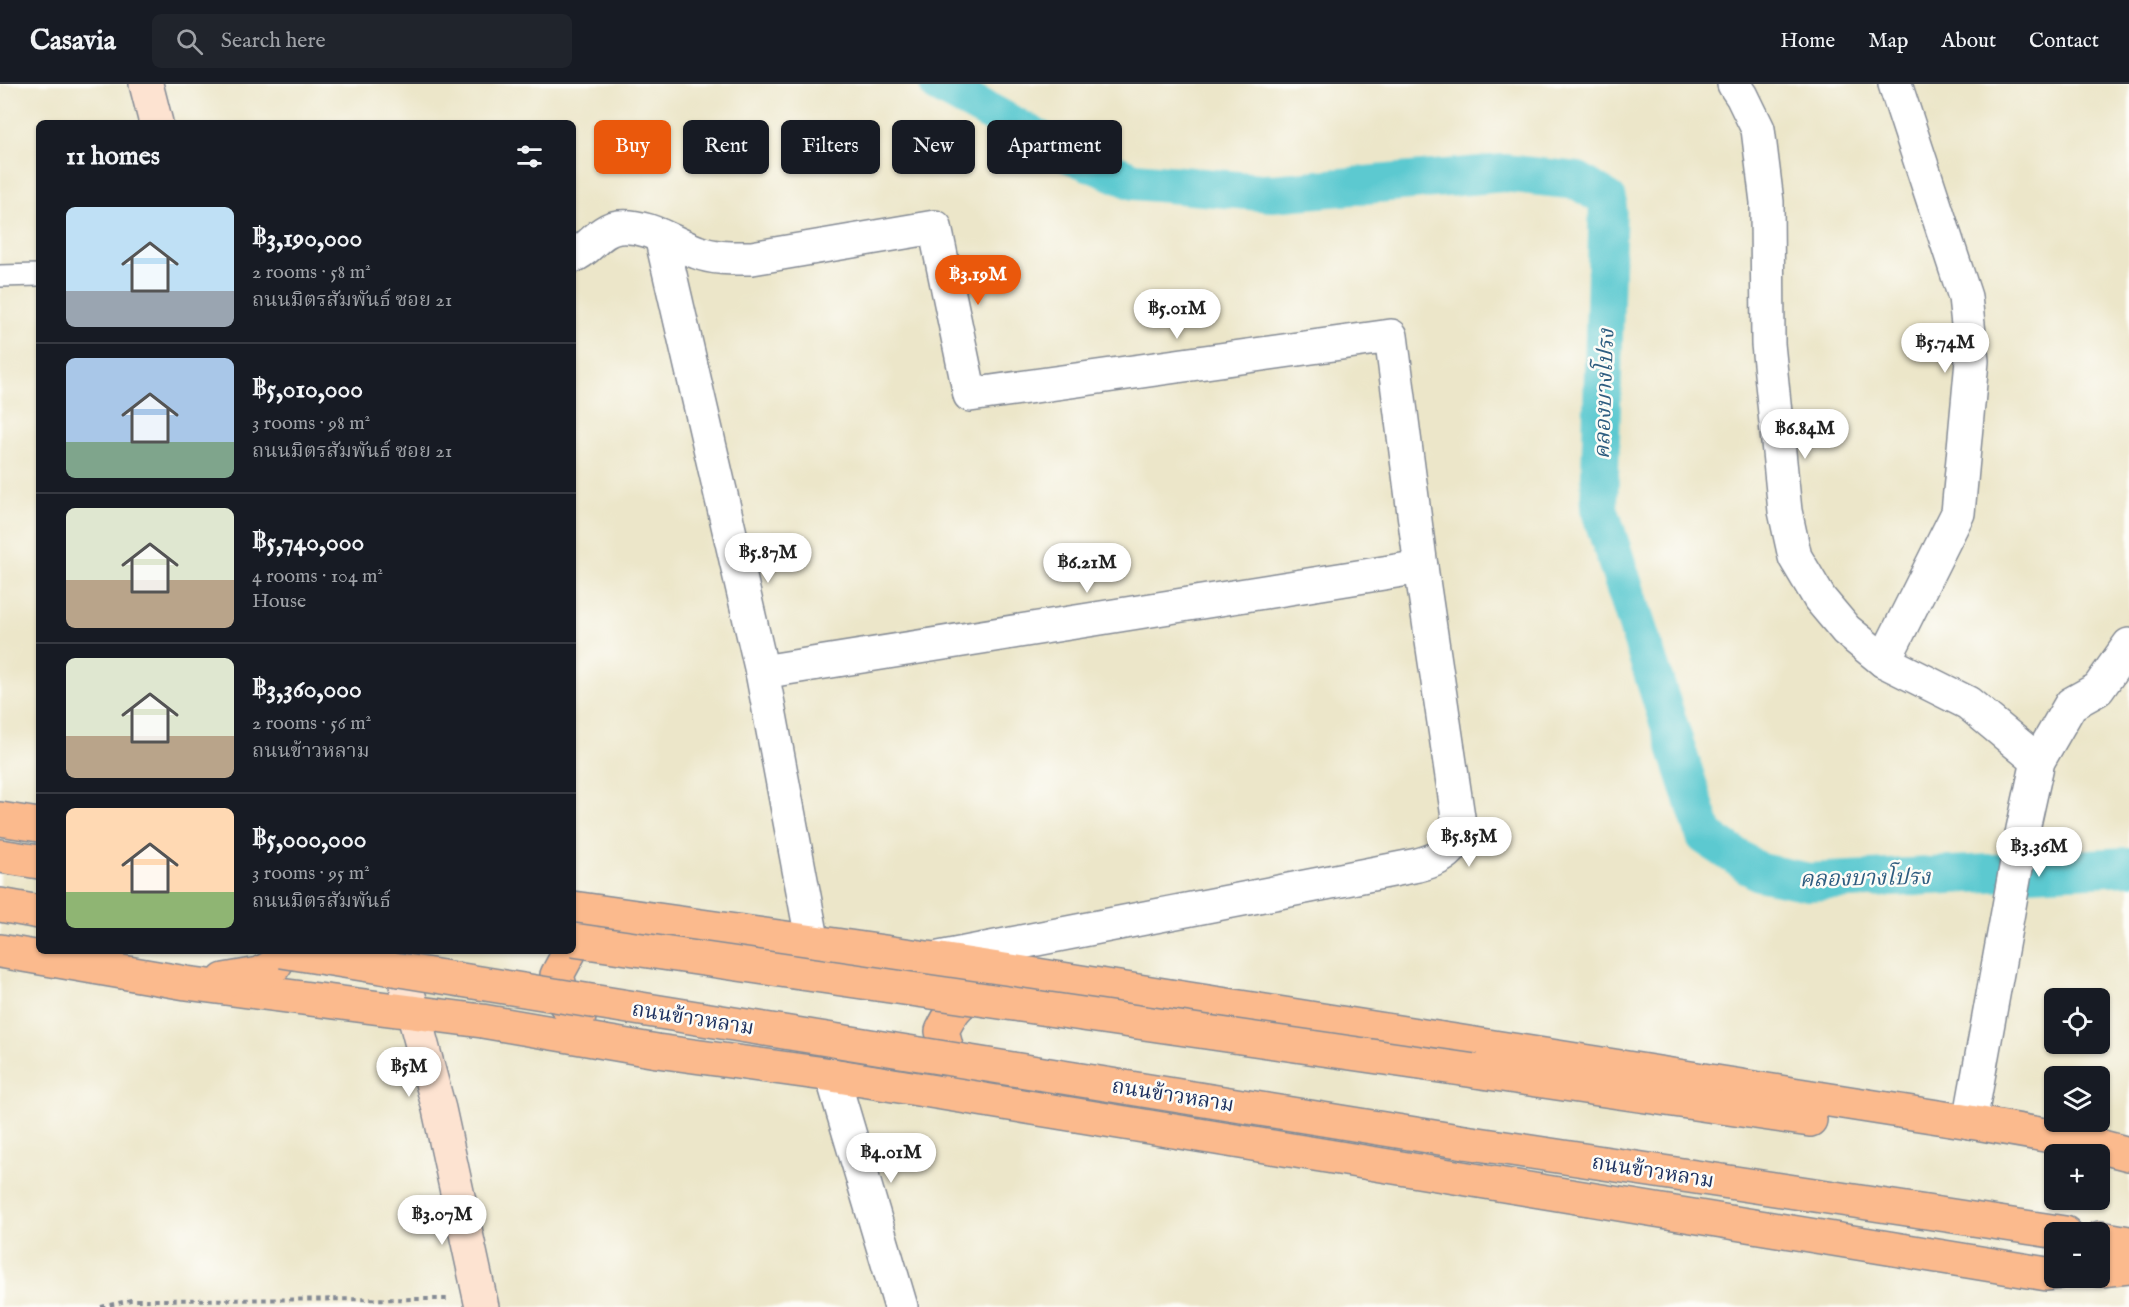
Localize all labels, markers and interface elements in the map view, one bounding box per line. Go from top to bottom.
search box [152,14,572,68]
text: Casavia [30,24,116,59]
icon: search [173,25,206,58]
text: Search here [221,27,326,55]
text: Home [1780,28,1835,55]
text: Map [1868,28,1908,55]
text: About [1941,28,1996,55]
text: Contact [2029,28,2099,55]
chip: Buy [594,120,671,174]
chip: Rent [683,120,769,174]
chip: Filters [781,120,880,174]
chip: New [892,120,975,174]
chip: Apartment [987,120,1122,174]
text: 11 homes [66,140,160,173]
icon: filters [513,140,546,173]
text: ฿3,190,000 [252,222,362,255]
icon: home [114,231,186,303]
pin: ฿3.19M [929,255,1027,306]
text: 2 rooms · 58 m² [252,260,371,285]
text: ฿3.19M [949,262,1007,287]
text: ถนนมิตรสัมพันธ์ ซอย 21 [252,288,452,313]
pin: ฿5.01M [1128,289,1226,340]
text: ฿5.01M [1148,296,1206,321]
pin: ฿5.74M [1896,323,1994,374]
water label: คลองบางโปรง [1586,327,1621,460]
text: ฿5.74M [1915,330,1975,355]
text: ฿5,010,000 [252,373,363,406]
icon: home [114,382,186,454]
pin: ฿6.84M [1756,409,1854,460]
text: 3 rooms · 98 m² [252,411,370,436]
text: ฿6.84M [1775,416,1835,441]
text: ถนนมิตรสัมพันธ์ ซอย 21 [252,439,452,464]
text: ฿5,740,000 [252,526,364,559]
icon: home [114,532,186,604]
pin: ฿5.87M [719,533,817,584]
text: ฿5.87M [739,540,797,565]
pin: ฿6.21M [1038,543,1136,594]
text: ฿6.21M [1057,550,1117,575]
text: 4 rooms · 104 m² [252,564,383,589]
text: House [252,589,306,614]
text: ฿3,360,000 [252,673,362,706]
icon: home [114,682,186,754]
text: 2 rooms · 56 m² [252,711,371,736]
text: ถนนข้าวหลาม [252,739,370,764]
pin: ฿5.85M [1420,817,1518,868]
text: ฿5,000,000 [252,823,366,856]
text: ฿5.85M [1441,824,1497,849]
pin: ฿3.36M [1990,827,2088,878]
icon: home [114,832,186,904]
text: ฿3.36M [2010,834,2068,859]
text: 3 rooms · 95 m² [252,861,370,886]
water label: คลองบางโปรง [1799,861,1932,894]
text: ถนนมิตรสัมพันธ์ [252,889,391,914]
map controls [2044,988,2110,1288]
button: locate [2044,988,2110,1054]
street label: ถนนข้าวหลาม [630,996,756,1042]
pin: ฿5M [380,1047,438,1098]
text: ฿5M [390,1054,428,1079]
button: layers [2044,1066,2110,1132]
street label: ถนนข้าวหลาม [1110,1073,1236,1119]
pin: ฿4.01M [842,1133,940,1184]
text: ฿4.01M [860,1140,922,1165]
button: + [2044,1144,2110,1210]
street label: ถนนข้าวหลาม [1590,1149,1716,1195]
pin: ฿3.07M [393,1195,491,1246]
text: ฿3.07M [412,1202,472,1227]
button: − [2044,1222,2110,1288]

